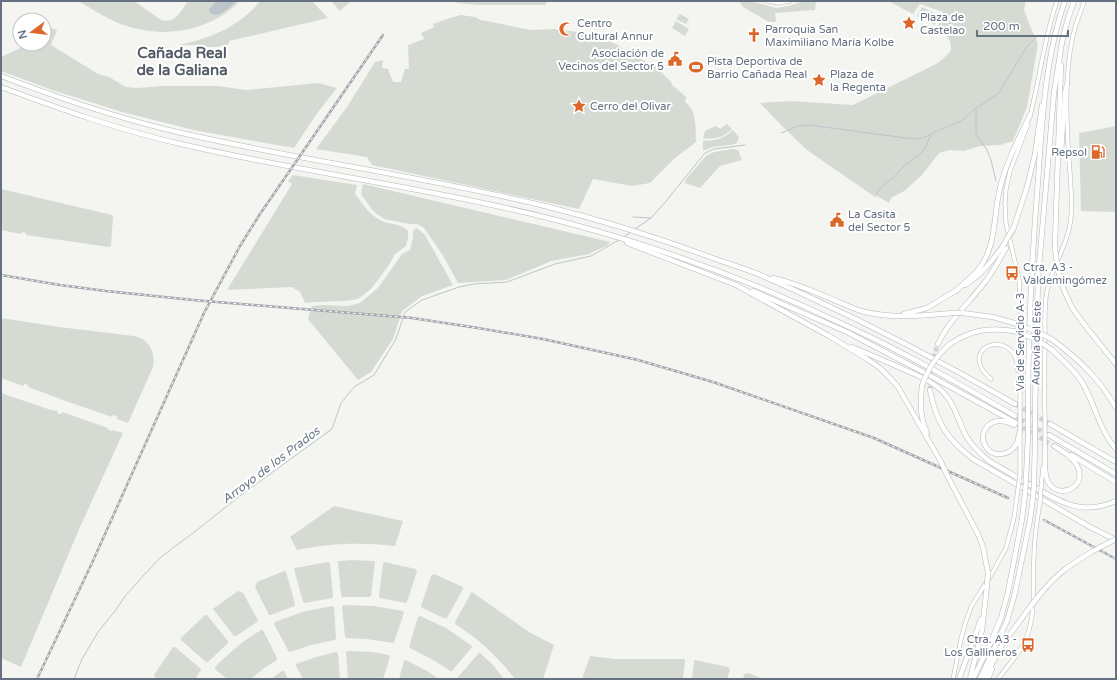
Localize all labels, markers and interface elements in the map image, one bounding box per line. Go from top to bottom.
place label: Plaza de Castelao [920,11,965,37]
north arrow [12,12,52,52]
scale bar [977,12,1068,38]
place icon: Plaza de Castelao [901,15,917,31]
place label: Centro Cultural Annur [577,17,654,43]
text: 200 m [983,19,1020,33]
mosque icon: Centro Cultural Annur [558,21,574,37]
place label: Parroquia San Maximiliano María Kolbe [765,23,894,49]
church icon: Parroquia San Maximiliano María Kolbe [746,27,762,43]
text: N [15,29,30,40]
district label: Cañada Real de la Galiana [136,44,228,79]
place label: Asociación de Vecinos del Sector 5 [558,47,664,73]
public building icon: Asociación de Vecinos del Sector 5 [667,51,683,67]
place label: Pista Deportiva de Barrio Cañada Real [707,55,807,81]
sports icon: Pista Deportiva de Barrio Cañada Real [688,59,704,75]
place label: Plaza de la Regenta [830,68,886,94]
place icon: Plaza de la Regenta [811,72,827,88]
place icon: Cerro del Olivar [571,98,587,114]
place label: Cerro del Olivar [590,100,672,113]
fuel station icon: Repsol [1090,144,1106,160]
place label: Repsol [1051,146,1087,159]
place label: La Casita del Sector 5 [848,208,911,234]
public building icon: La Casita del Sector 5 [829,212,845,228]
place label: Ctra. A3 - Valdemingómez [1023,261,1108,287]
bus stop icon: Ctra. A3 - Valdemingómez [1004,265,1020,281]
street label: Vía de Servicio A-3 [1014,293,1027,391]
street label: Autovía del Este [1029,301,1044,385]
water label: Arroyo de los Prados [219,423,324,506]
place label: Ctra. A3 - Los Gallineros [944,633,1017,659]
bus stop icon: Ctra. A3 - Los Gallineros [1020,637,1036,653]

